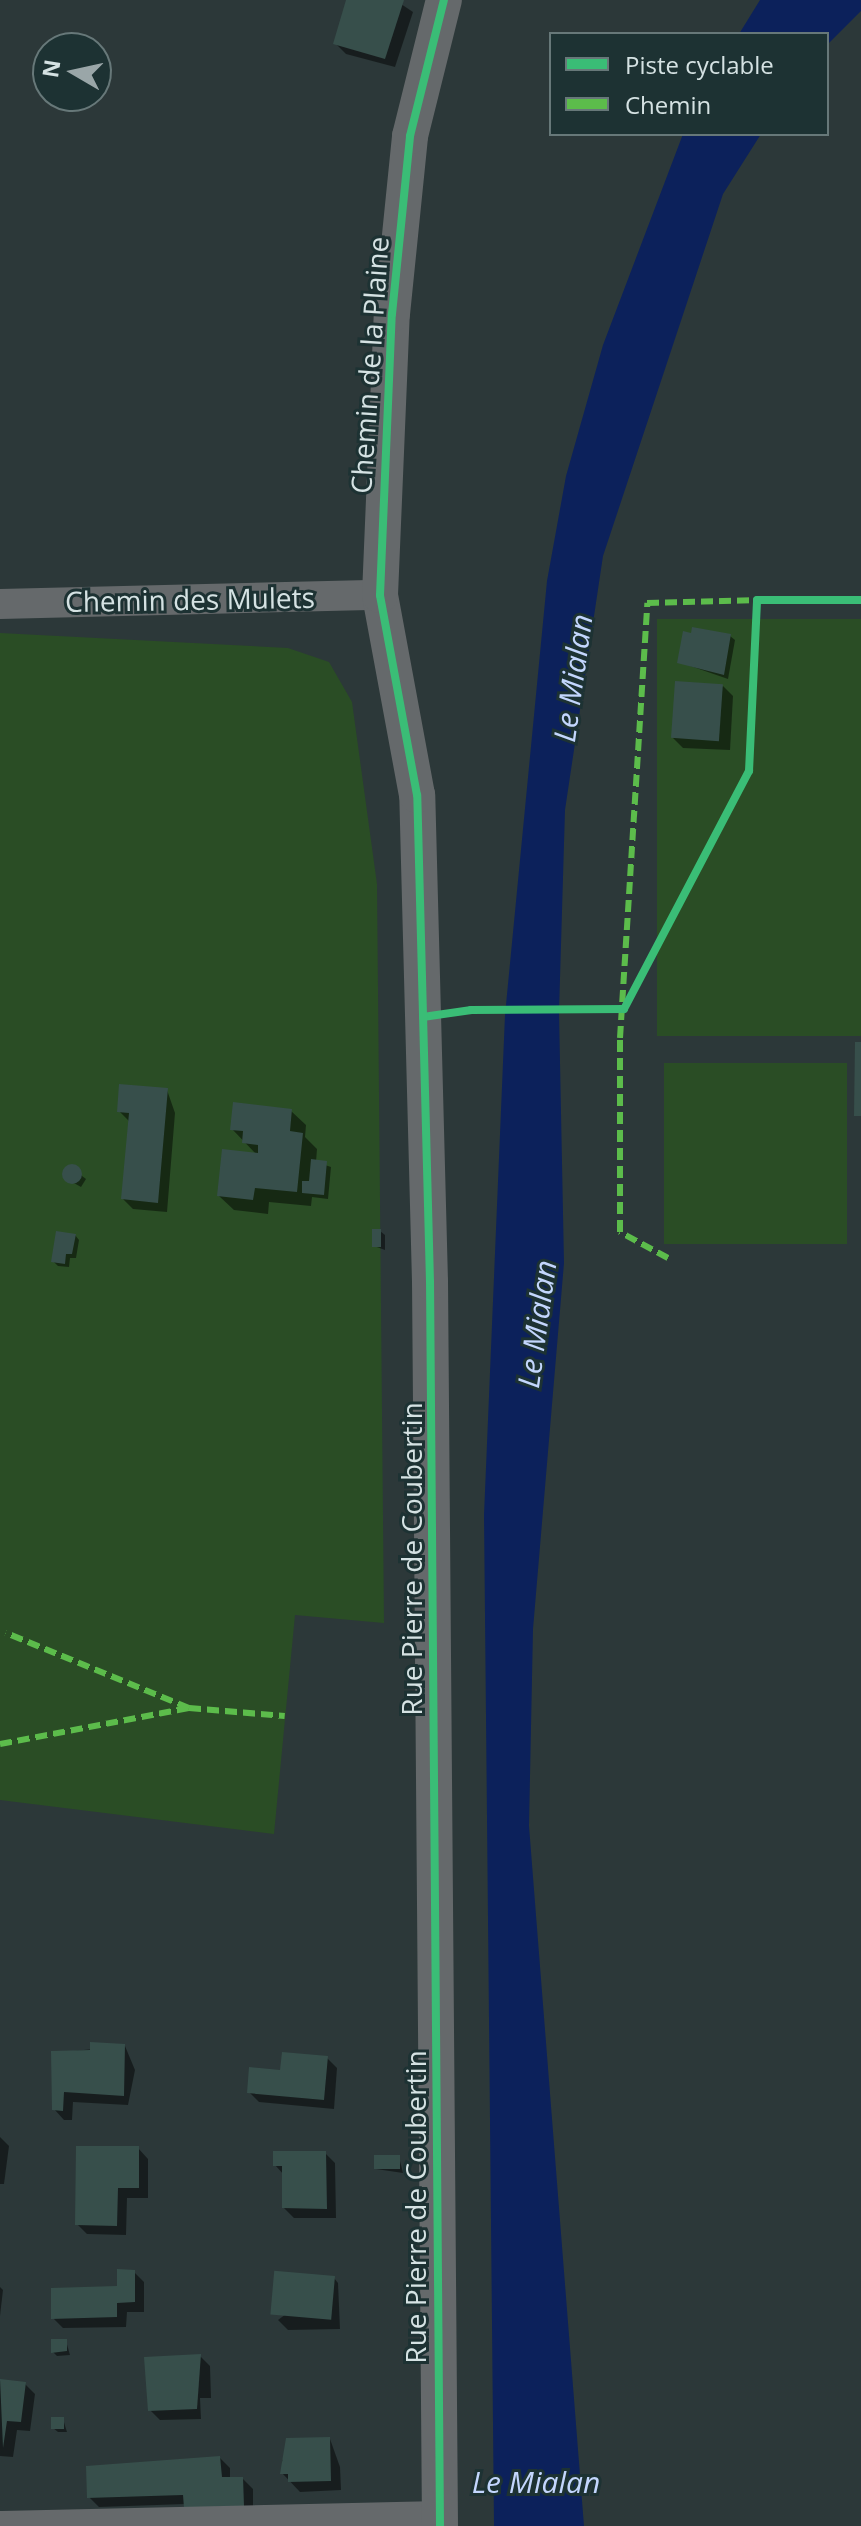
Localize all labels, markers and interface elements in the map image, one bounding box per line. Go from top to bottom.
north arrow [32,32,112,112]
legend [549,32,829,136]
text: Piste cyclable [625,48,774,81]
text: N [34,57,66,80]
text: Chemin [625,88,711,121]
street label: Chemin de la Plaine [343,235,395,495]
street label: Chemin des Mulets [65,580,315,618]
water label: Le Mialan [546,612,600,744]
water label: Le Mialan [510,1258,564,1390]
street label: Rue Pierre de Coubertin [394,1402,428,1716]
street label: Rue Pierre de Coubertin [398,2050,432,2364]
water label: Le Mialan [472,2464,600,2500]

